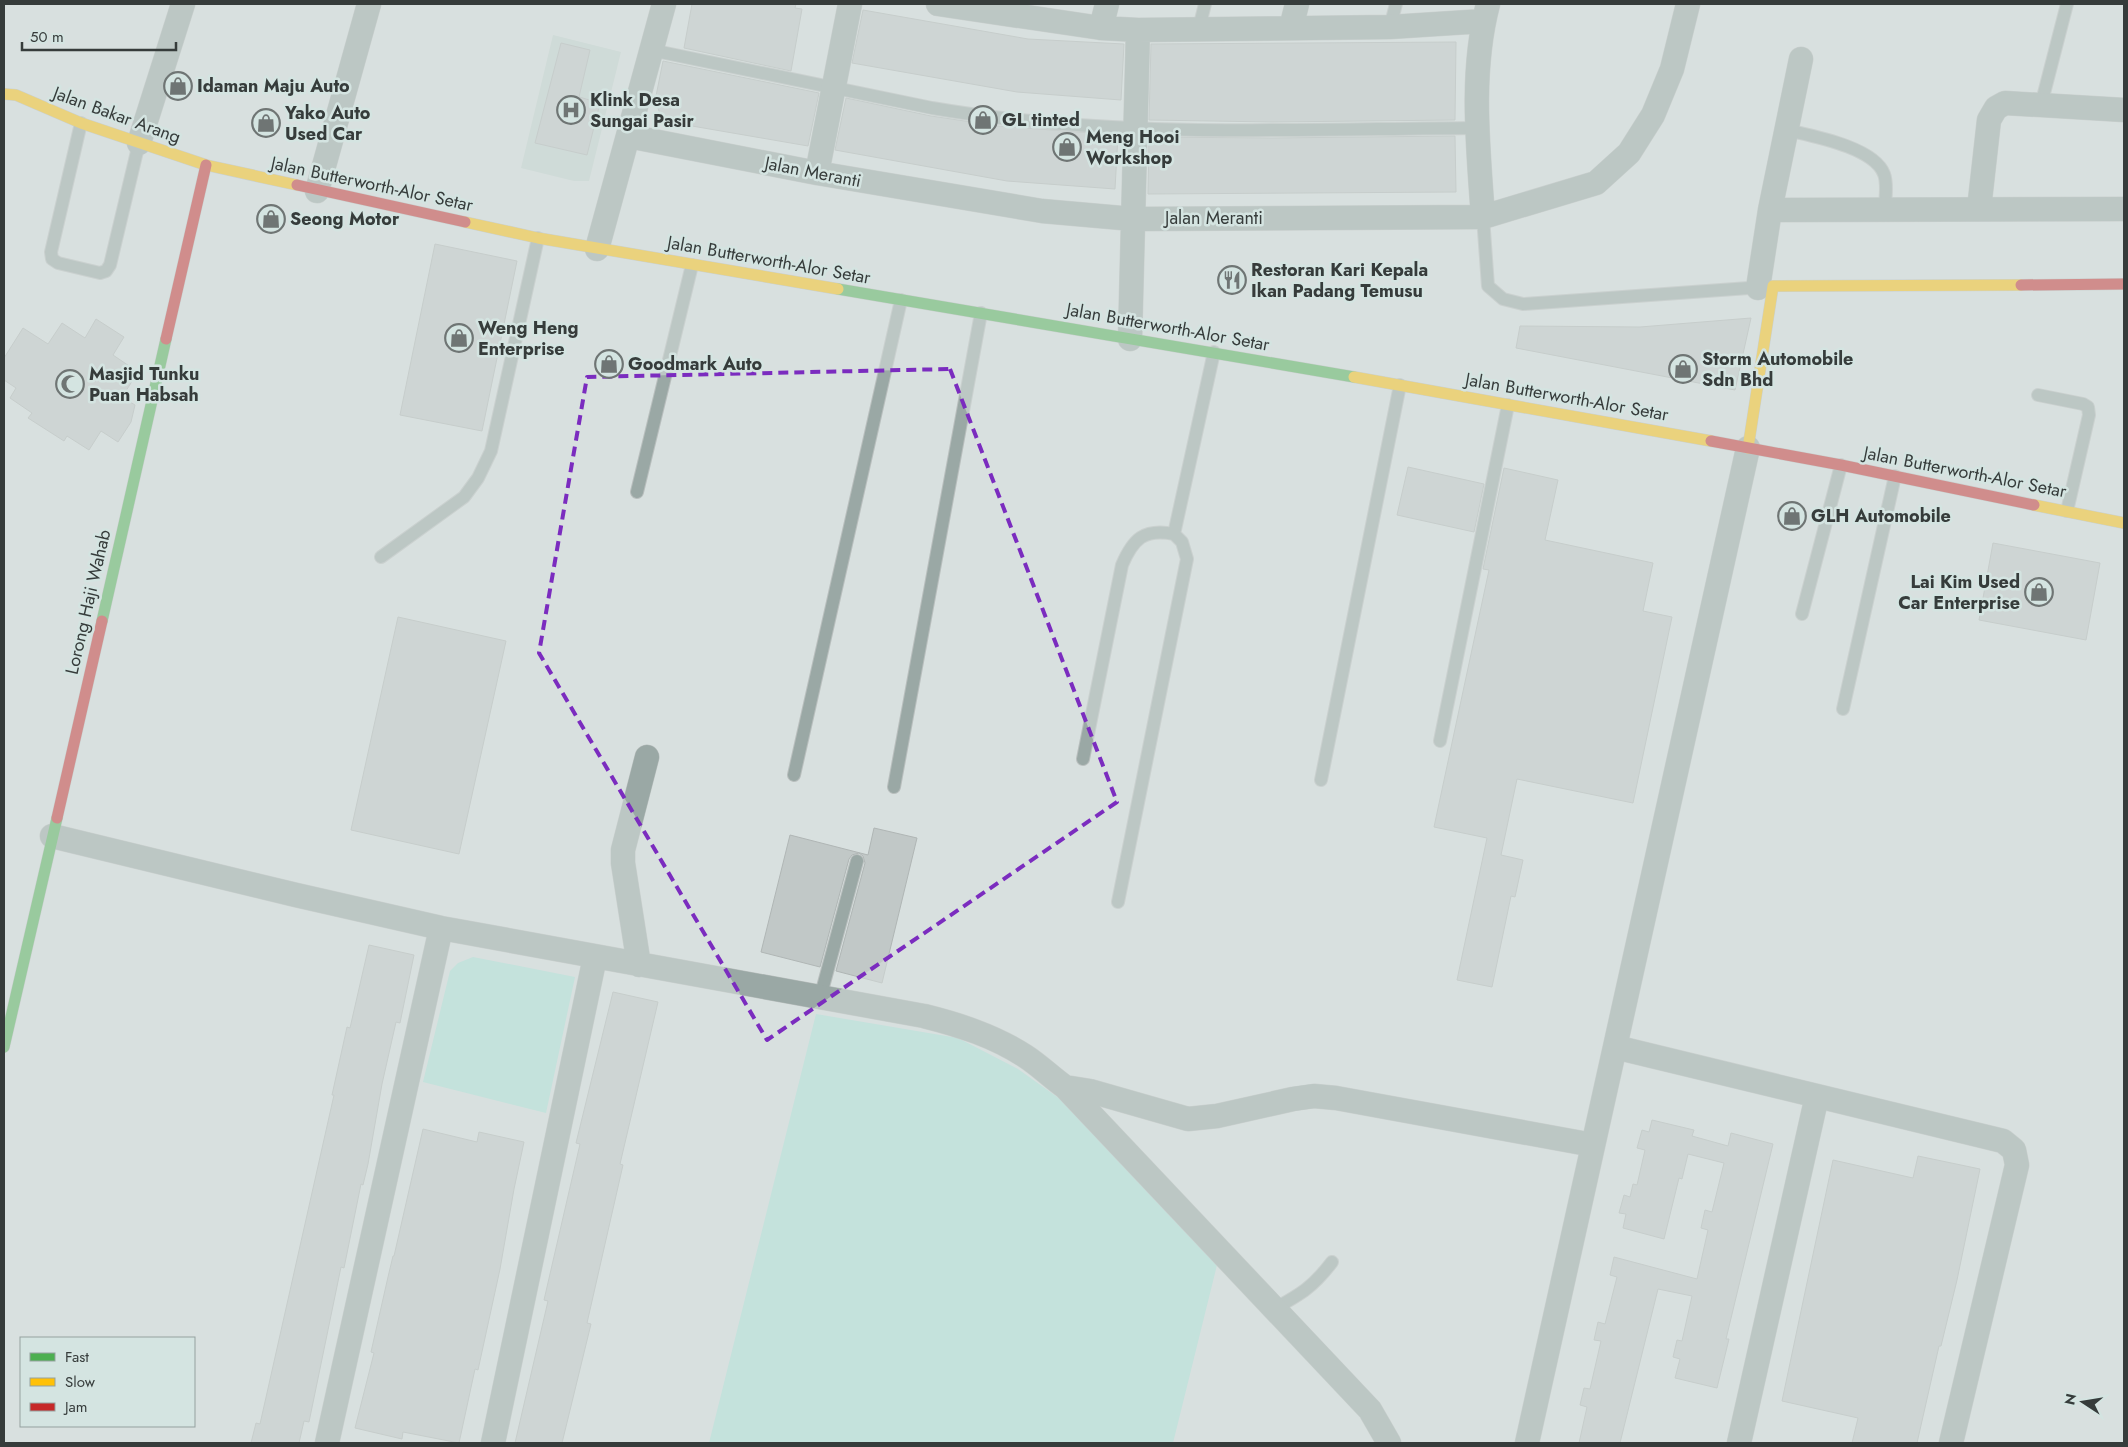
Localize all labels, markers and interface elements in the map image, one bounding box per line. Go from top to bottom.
scale bar [22,20,176,52]
text: 50 m [30,26,64,48]
shop icon: Idaman Maju Auto [163,71,193,101]
place label: Idaman Maju Auto [197,73,350,99]
street label: Jalan Bakar Arang [48,79,184,150]
place label: Klink Desa Sungai Pasir [590,87,695,134]
hospital icon: Klink Desa Sungai Pasir [556,95,586,125]
place label: Yako Auto Used Car [284,100,371,147]
shop icon: GL tinted [968,105,998,135]
place label: GL tinted [1002,107,1080,133]
shop icon: Yako Auto Used Car [251,108,281,138]
place label: Meng Hooi Workshop [1086,124,1179,171]
shop icon: Meng Hooi Workshop [1052,132,1082,162]
street label: Jalan Butterworth-Alor Setar [267,149,476,218]
street label: Jalan Meranti [761,150,863,194]
shop icon: Seong Motor [256,204,286,234]
street label: Jalan Meranti [1163,205,1263,231]
place label: Seong Motor [290,206,400,232]
street label: Jalan Butterworth-Alor Setar [663,229,873,291]
place label: Restoran Kari Kepala Ikan Padang Temusu [1251,257,1428,304]
restaurant icon: Restoran Kari Kepala Ikan Padang Temusu [1217,265,1247,295]
street label: Jalan Butterworth-Alor Setar [1062,296,1272,358]
place label: Weng Heng Enterprise [478,315,579,362]
shop icon: Weng Heng Enterprise [444,323,474,353]
place label: Storm Automobile Sdn Bhd [1702,346,1853,393]
shop icon: Goodmark Auto [594,349,624,379]
place label: Goodmark Auto [628,351,763,377]
shop icon: Storm Automobile Sdn Bhd [1668,354,1698,384]
place label: Masjid Tunku Puan Habsah [89,361,199,408]
street label: Jalan Butterworth-Alor Setar [1461,366,1671,428]
mosque icon: Masjid Tunku Puan Habsah [55,369,85,399]
street label: Jalan Butterworth-Alor Setar [1859,439,2069,505]
shop icon: GLH Automobile [1777,501,1807,531]
place label: GLH Automobile [1811,503,1951,529]
street label: Lorong Haji Wahab [59,527,117,677]
place label: Lai Kim Used Car Enterprise [1898,569,2020,616]
shop icon: Lai Kim Used Car Enterprise [2024,577,2054,607]
legend [20,1337,195,1427]
text: Fast [65,1346,89,1368]
text: Slow [65,1371,96,1393]
north arrow [2058,1377,2108,1427]
text: N [2059,1392,2081,1407]
text: Jam [63,1396,88,1418]

